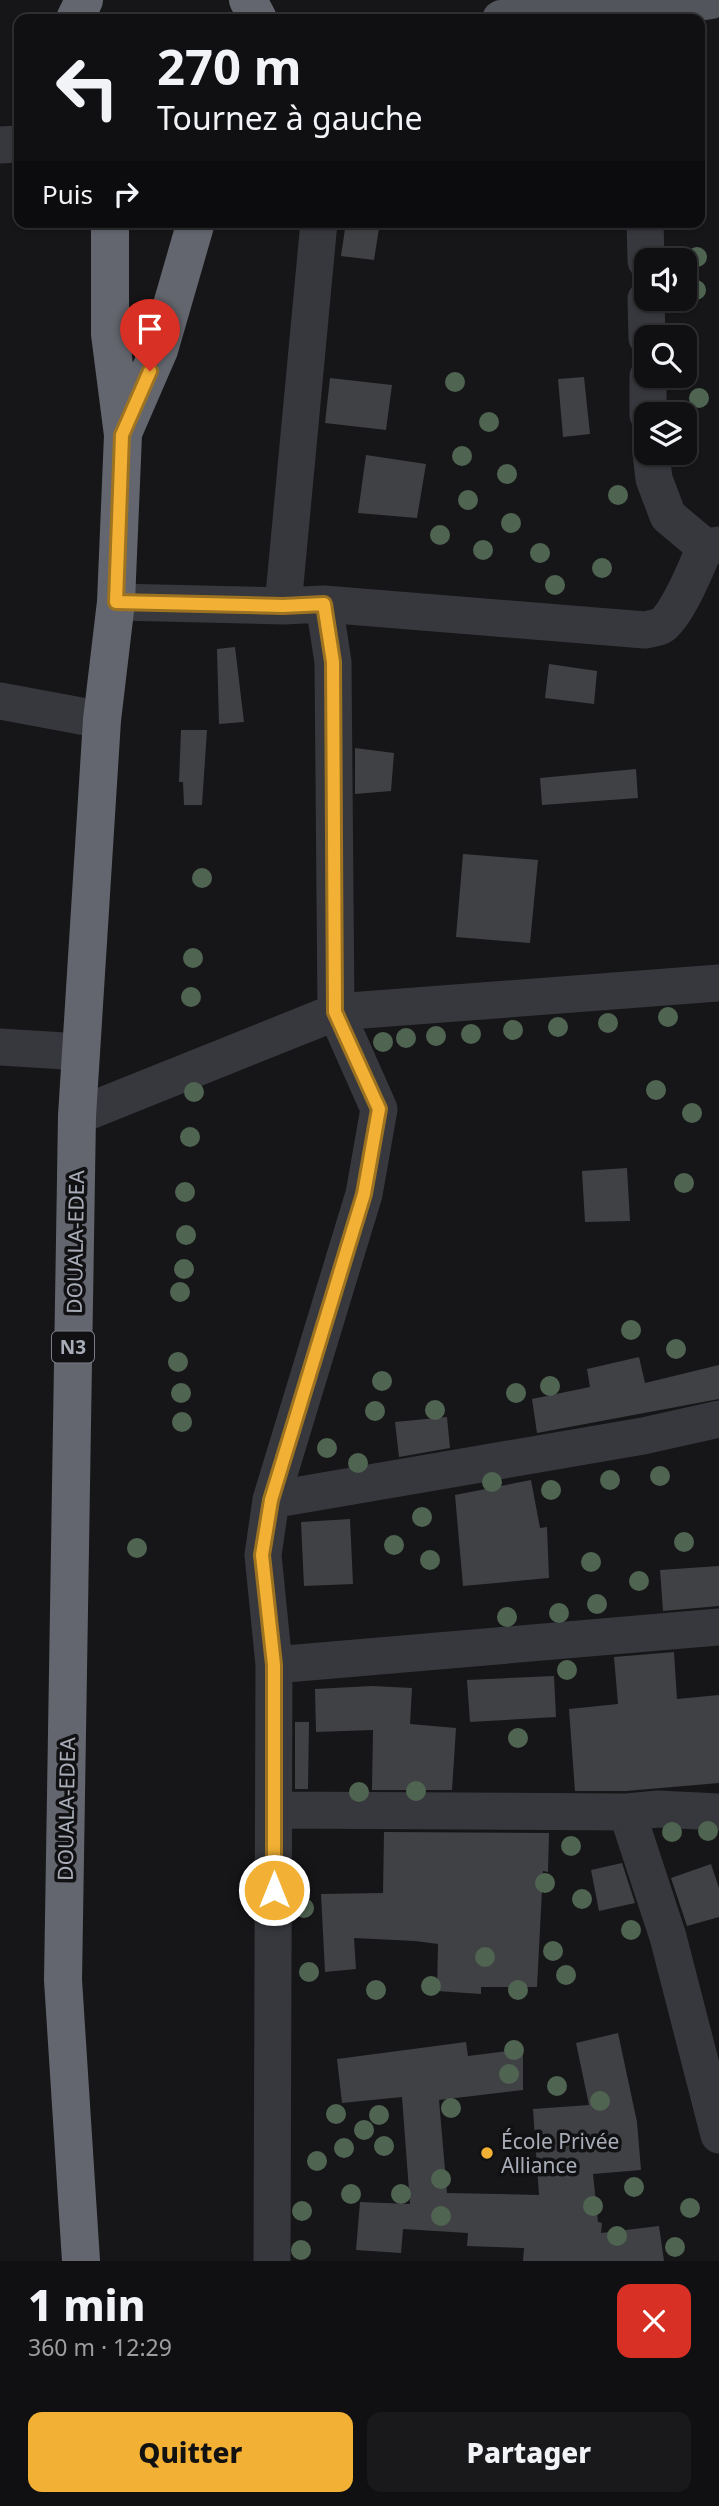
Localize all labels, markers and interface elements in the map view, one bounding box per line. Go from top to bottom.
text: 270 m [157,33,302,99]
icon: left [42,42,133,133]
text: Tournez à gauche [157,96,423,139]
icon: right [107,175,145,213]
text: Puis [42,176,93,212]
map controls [634,248,697,465]
button: sound [634,248,697,311]
pin [120,299,180,371]
icon: arrive [131,310,169,348]
button: search [634,325,697,388]
button: layers [634,402,697,465]
street label: DOUALA-EDEA [60,1169,90,1314]
road number: N3 [52,1331,94,1362]
street label: DOUALA-EDEA [51,1736,81,1881]
position arrow [237,1853,311,1927]
place label: École Privée Alliance [501,2127,619,2179]
marker: École Privée Alliance [479,2145,495,2161]
text: 1 min [28,2276,145,2333]
button: close [617,2284,691,2358]
text: 360 m · 12:29 [28,2331,172,2363]
button: Quitter [28,2412,353,2492]
button: Partager [367,2412,691,2492]

